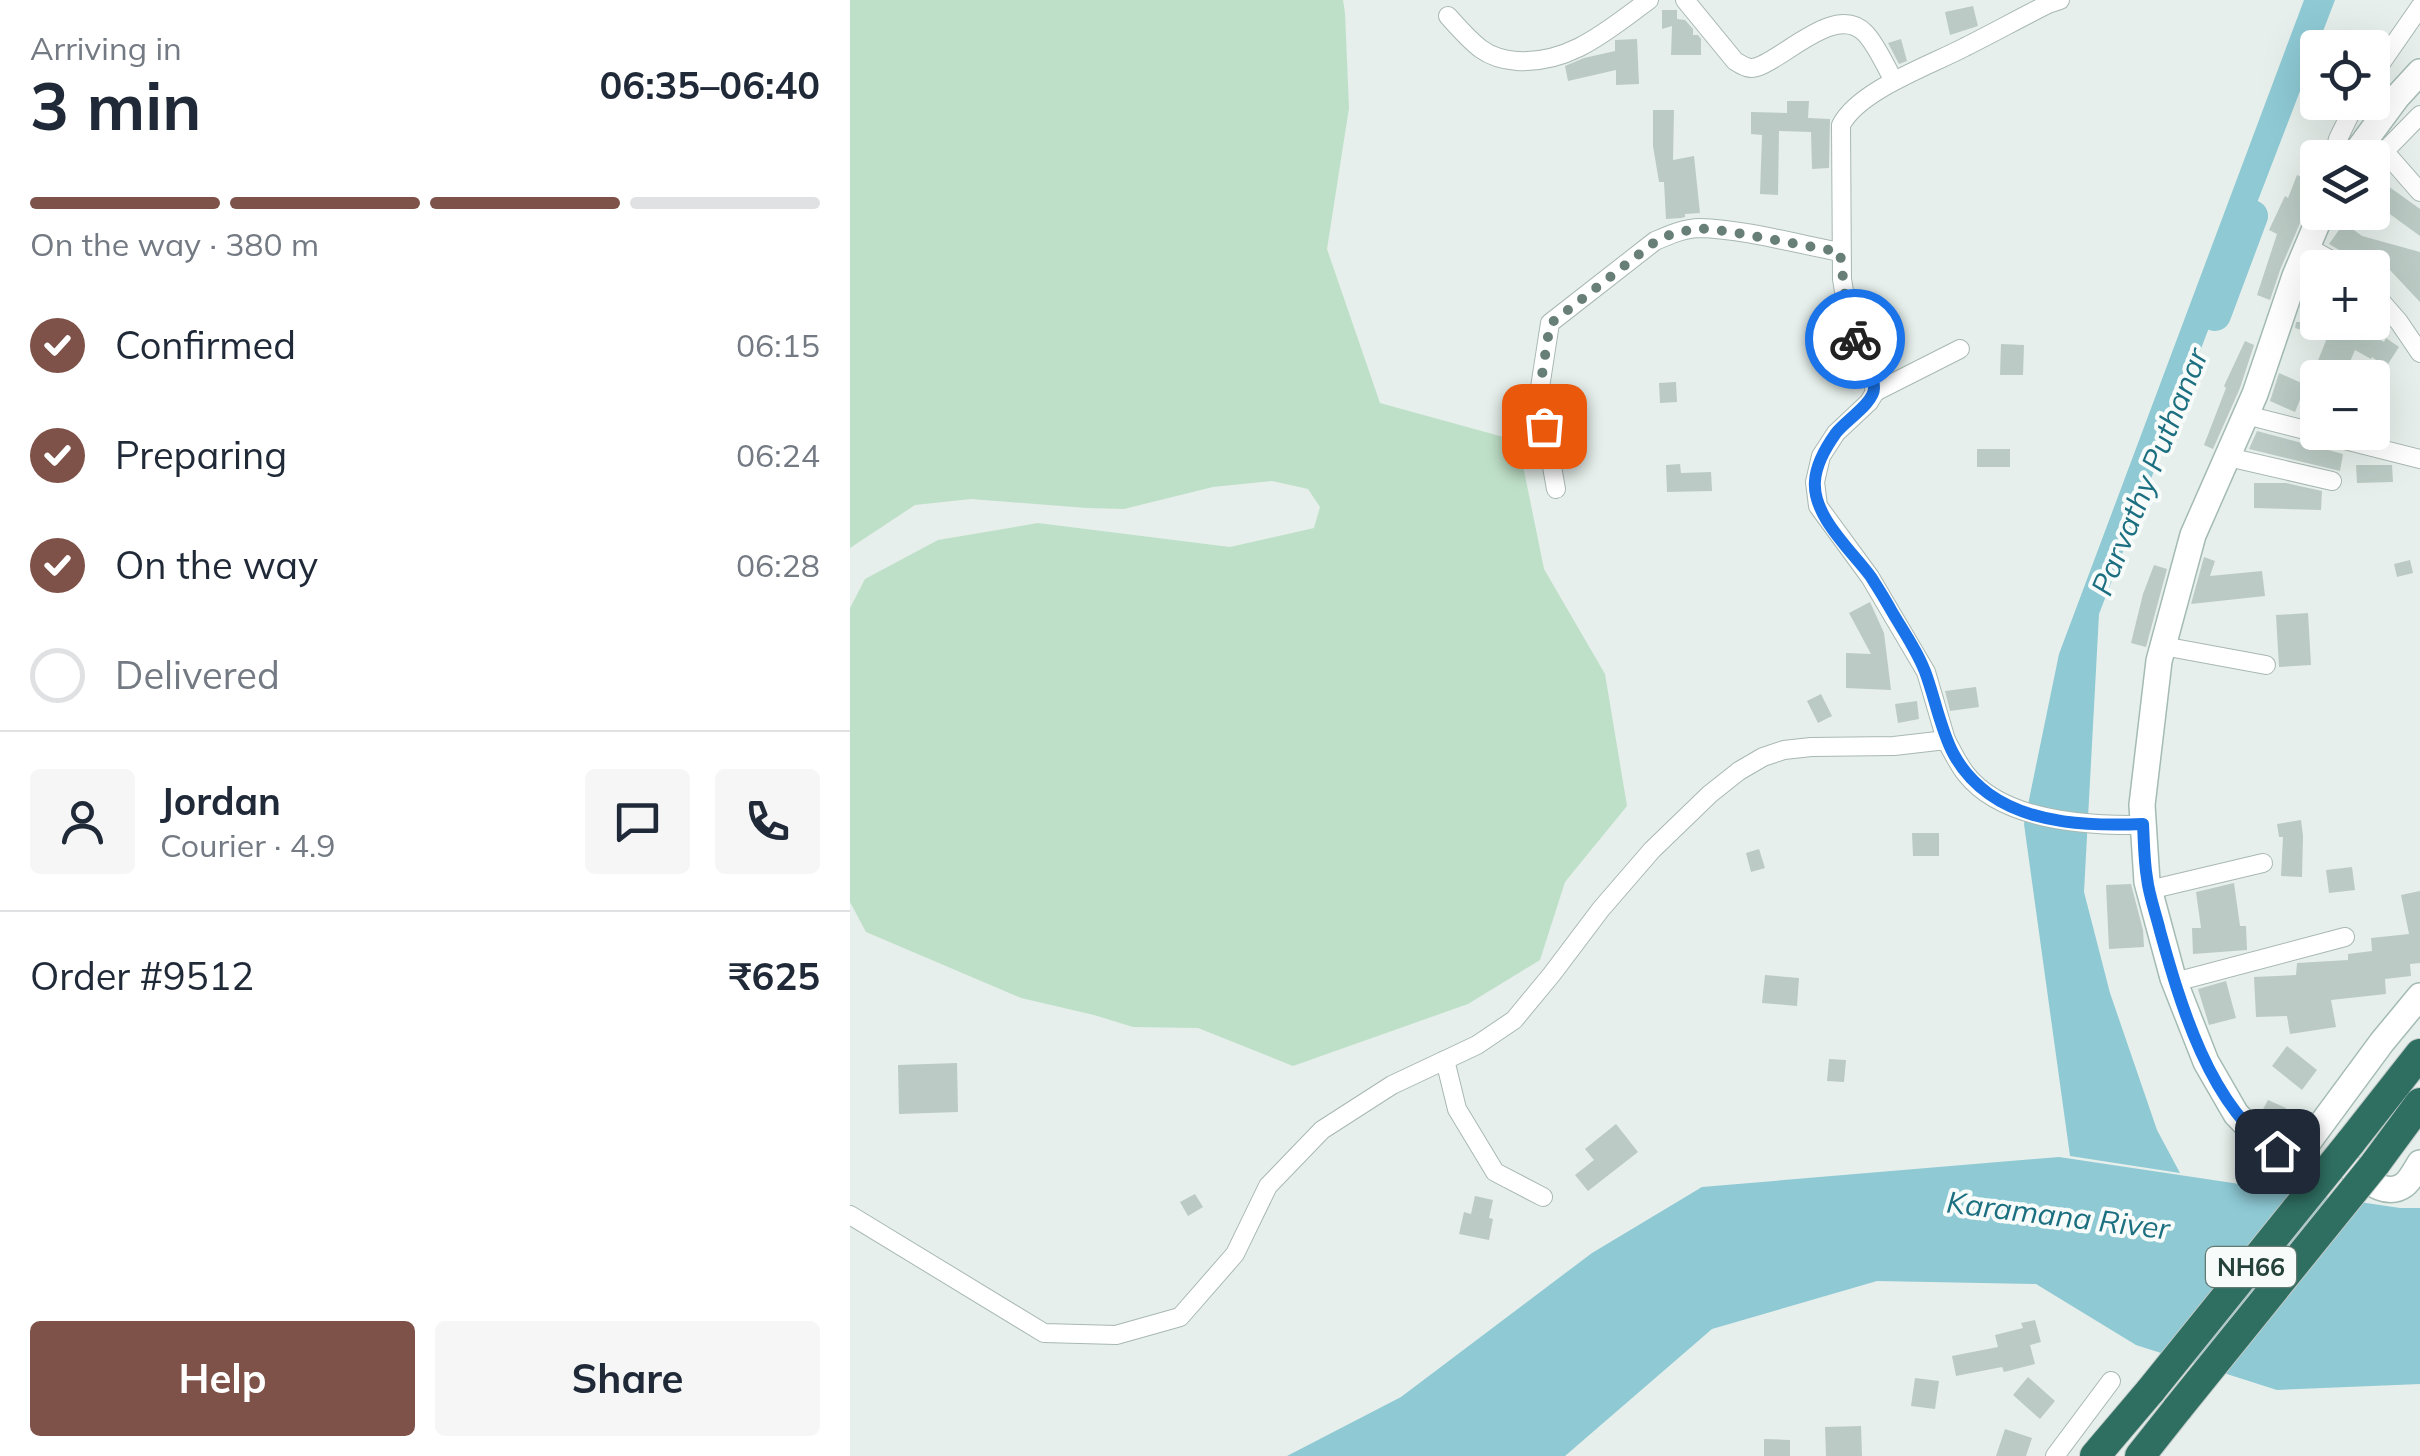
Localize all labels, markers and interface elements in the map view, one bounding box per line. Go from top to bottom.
text: Arriving in [30,28,182,68]
map controls [2300,30,2390,450]
button: locate [2300,30,2390,120]
text: 06:35–06:40 [600,61,820,109]
text: 3 min [30,65,201,146]
button: layers [2300,140,2390,230]
text: On the way · 380 m [30,224,319,264]
button: + [2300,250,2390,340]
courier [1805,289,1905,389]
icon: bike [1828,312,1883,367]
icon: check [30,318,85,373]
text: Confirmed [115,321,296,369]
text: 06:15 [736,325,820,365]
water label: Parvathy Puthanar [2082,342,2216,601]
button: − [2300,360,2390,450]
pin [1502,384,1587,469]
icon: bag [1517,399,1572,454]
icon: check [30,428,85,483]
text: Preparing [115,431,287,479]
text: 06:24 [736,435,820,475]
icon: check [30,538,85,593]
text: On the way [115,541,318,589]
text: 06:28 [736,545,820,585]
text: Delivered [115,651,280,699]
button: person [30,769,135,874]
button: chat [585,769,690,874]
button: phone [715,769,820,874]
text: Jordan [160,777,281,825]
text: Courier · 4.9 [160,825,336,865]
text: Order #9512 [30,952,254,1000]
text: ₹625 [729,952,820,1000]
pin [2235,1109,2320,1194]
icon: home [2250,1124,2305,1179]
water label: Karamana River [1944,1182,2173,1248]
road number: NH66 [2206,1247,2296,1287]
button: Help [30,1321,415,1436]
button: Share [435,1321,820,1436]

